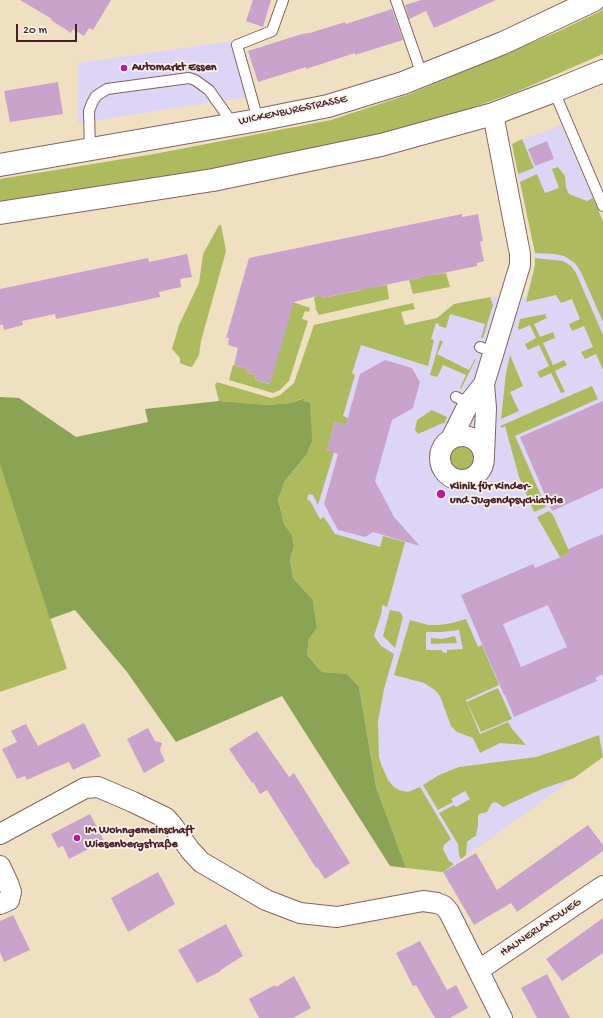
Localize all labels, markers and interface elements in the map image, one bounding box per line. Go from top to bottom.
scale bar [18,16,79,42]
text: 20 m [23,24,47,38]
place label: Automarkt Essen [132,61,217,75]
marker: Automarkt Essen [119,63,129,73]
street label: WICKENBURGSTRASSE [237,92,349,130]
place label: Klinik für Kinder- und Jugendpsychiatrie [450,480,563,508]
marker: Klinik für Kinder- und Jugendpsychiatrie [435,488,447,500]
place label: IM Wohngemeinschaft Wiesenbergstraße [85,824,194,852]
marker: IM Wohngemeinschaft Wiesenbergstraße [72,833,82,843]
street label: HAUNERLANDWEG [498,896,584,960]

